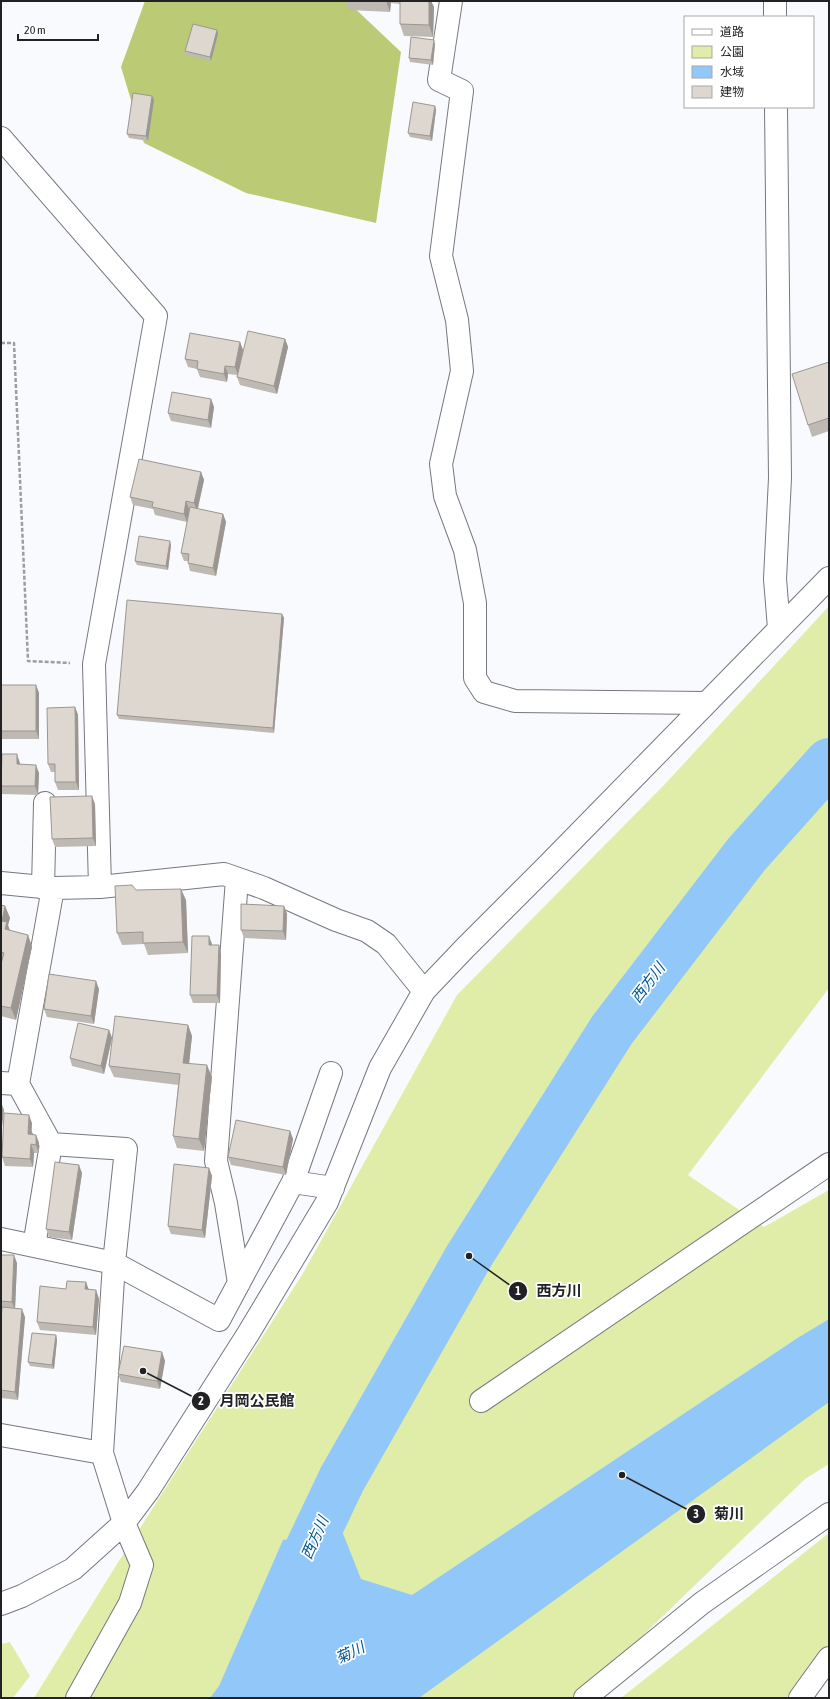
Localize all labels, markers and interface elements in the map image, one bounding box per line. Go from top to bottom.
scale bar [18,16,98,42]
legend [684,16,814,108]
text: 20 m [24,23,46,37]
text: 道路 [720,25,744,39]
text: 公園 [720,45,744,59]
text: 水域 [720,65,744,79]
text: 建物 [720,85,744,99]
water label: 西方川 [627,958,669,1006]
callout: 西方川 [508,1277,589,1304]
text: 西方川 [536,1282,582,1299]
text: 1 [515,1284,521,1298]
callout: 月岡公民館 [191,1387,302,1414]
text: 月岡公民館 [219,1392,295,1409]
text: 2 [198,1394,204,1408]
callout: 菊川 [686,1500,752,1527]
text: 菊川 [714,1505,744,1522]
text: 3 [693,1507,699,1521]
water label: 西方川 [298,1512,332,1562]
water label: 菊川 [333,1637,369,1667]

